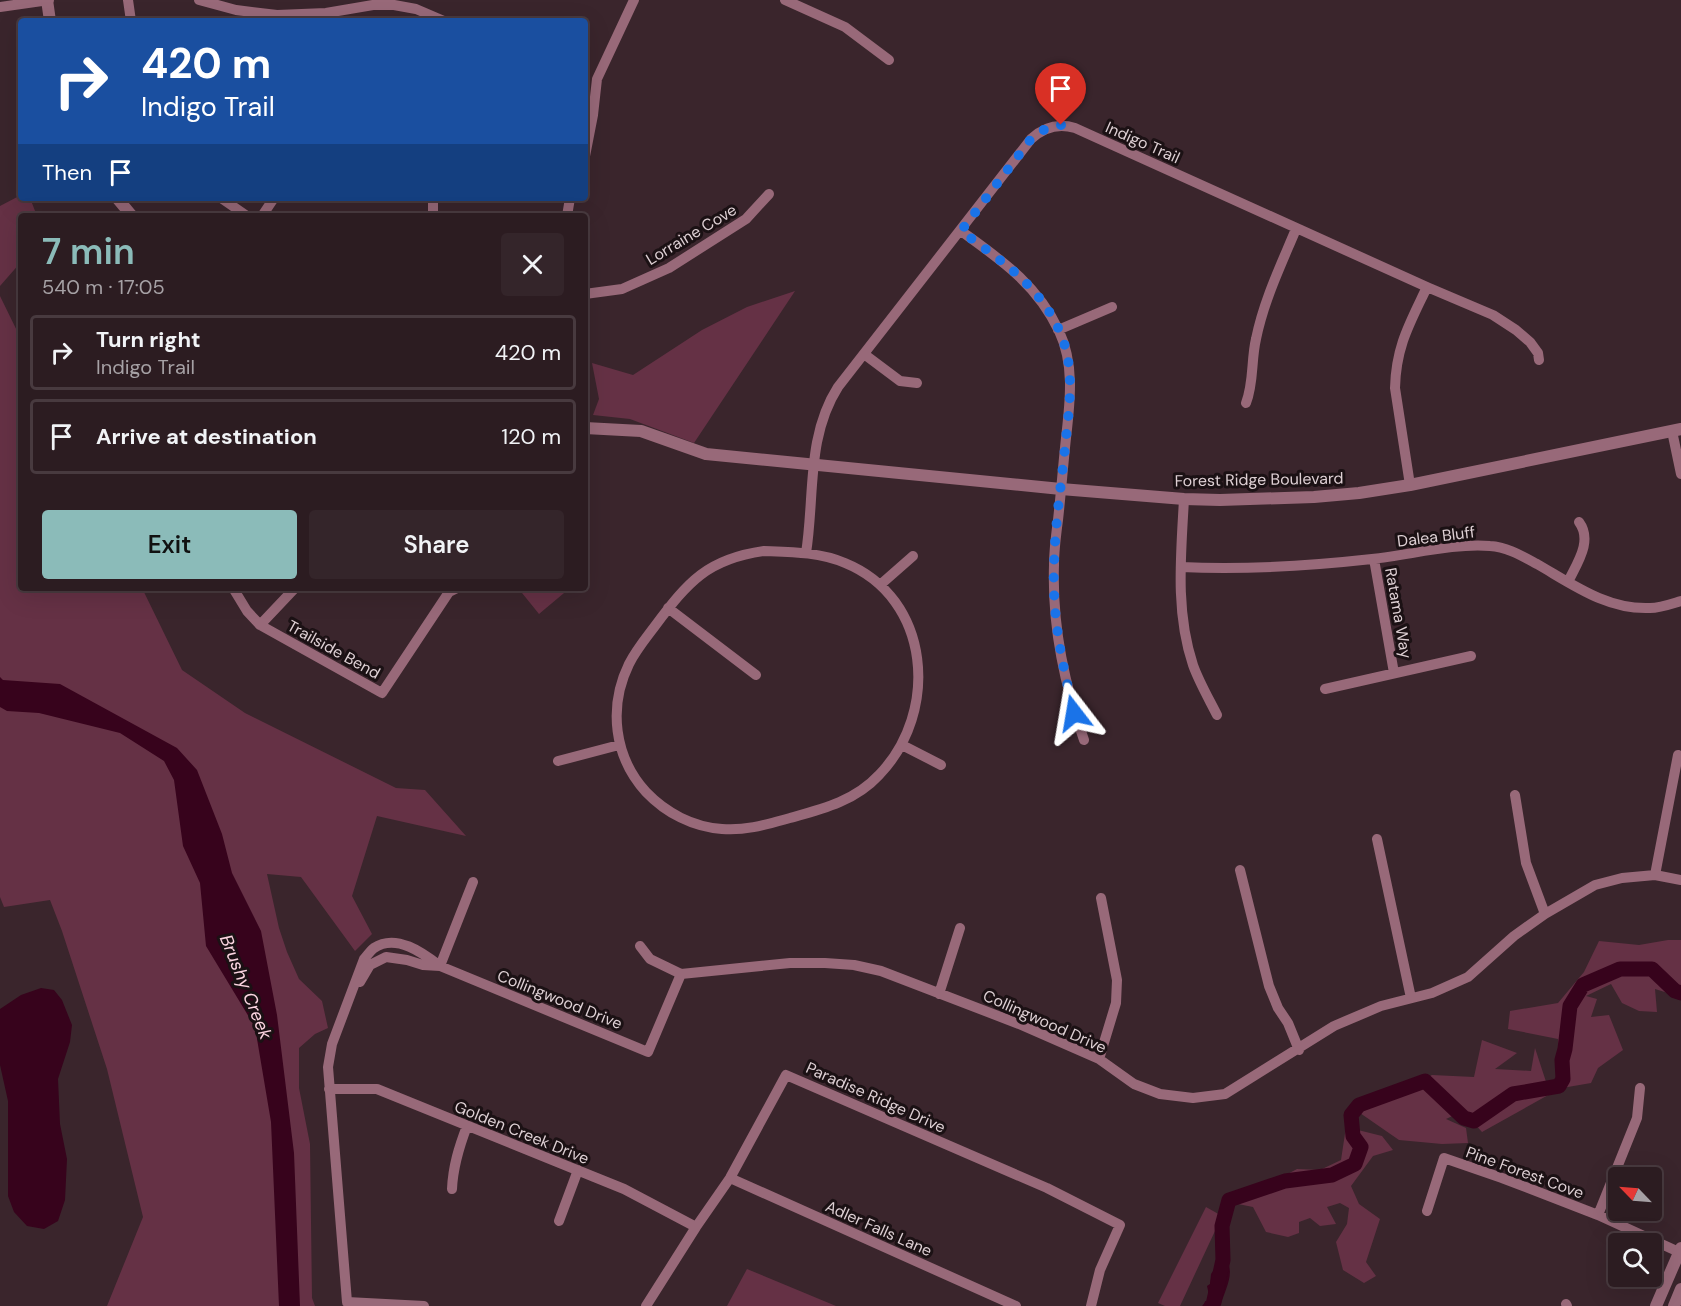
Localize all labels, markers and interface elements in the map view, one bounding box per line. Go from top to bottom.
text: 420 m [141,36,271,91]
icon: right [42,42,120,120]
pin [1035,63,1086,125]
icon: arrive [1044,72,1077,105]
text: Indigo Trail [141,89,275,124]
street label: Indigo Trail [1102,117,1183,168]
icon: arrive [104,156,137,189]
text: Then [42,158,92,187]
street label: Lorraine Cove [642,199,740,270]
text: 7 min [42,228,135,275]
button: close [501,233,564,296]
text: 540 m · 17:05 [42,274,165,300]
text: Turn right [96,325,201,354]
icon: right [45,336,78,369]
text: 420 m [495,338,561,367]
text: Indigo Trail [96,354,195,380]
icon: arrive [45,420,78,453]
text: Arrive at destination [96,422,317,451]
text: 120 m [501,422,561,451]
street label: Forest Ridge Boulevard [1174,468,1344,491]
button: Exit [42,510,297,579]
button: Share [309,510,564,579]
street label: Dalea Bluff [1396,521,1476,552]
street label: Ratama Way [1380,566,1417,660]
street label: Trailside Bend [283,615,384,684]
position arrow [1042,681,1106,745]
water label: Brushy Creek [214,931,278,1044]
street label: Collingwood Drive [494,965,625,1034]
street label: Collingwood Drive [980,985,1110,1058]
street label: Paradise Ridge Drive [803,1057,949,1138]
street label: Golden Creek Drive [451,1096,592,1169]
street label: Pine Forest Cove [1463,1141,1587,1204]
north arrow [1608,1167,1662,1221]
map controls [1608,1167,1662,1287]
street label: Adler Falls Lane [822,1196,935,1261]
button: search [1608,1233,1662,1287]

